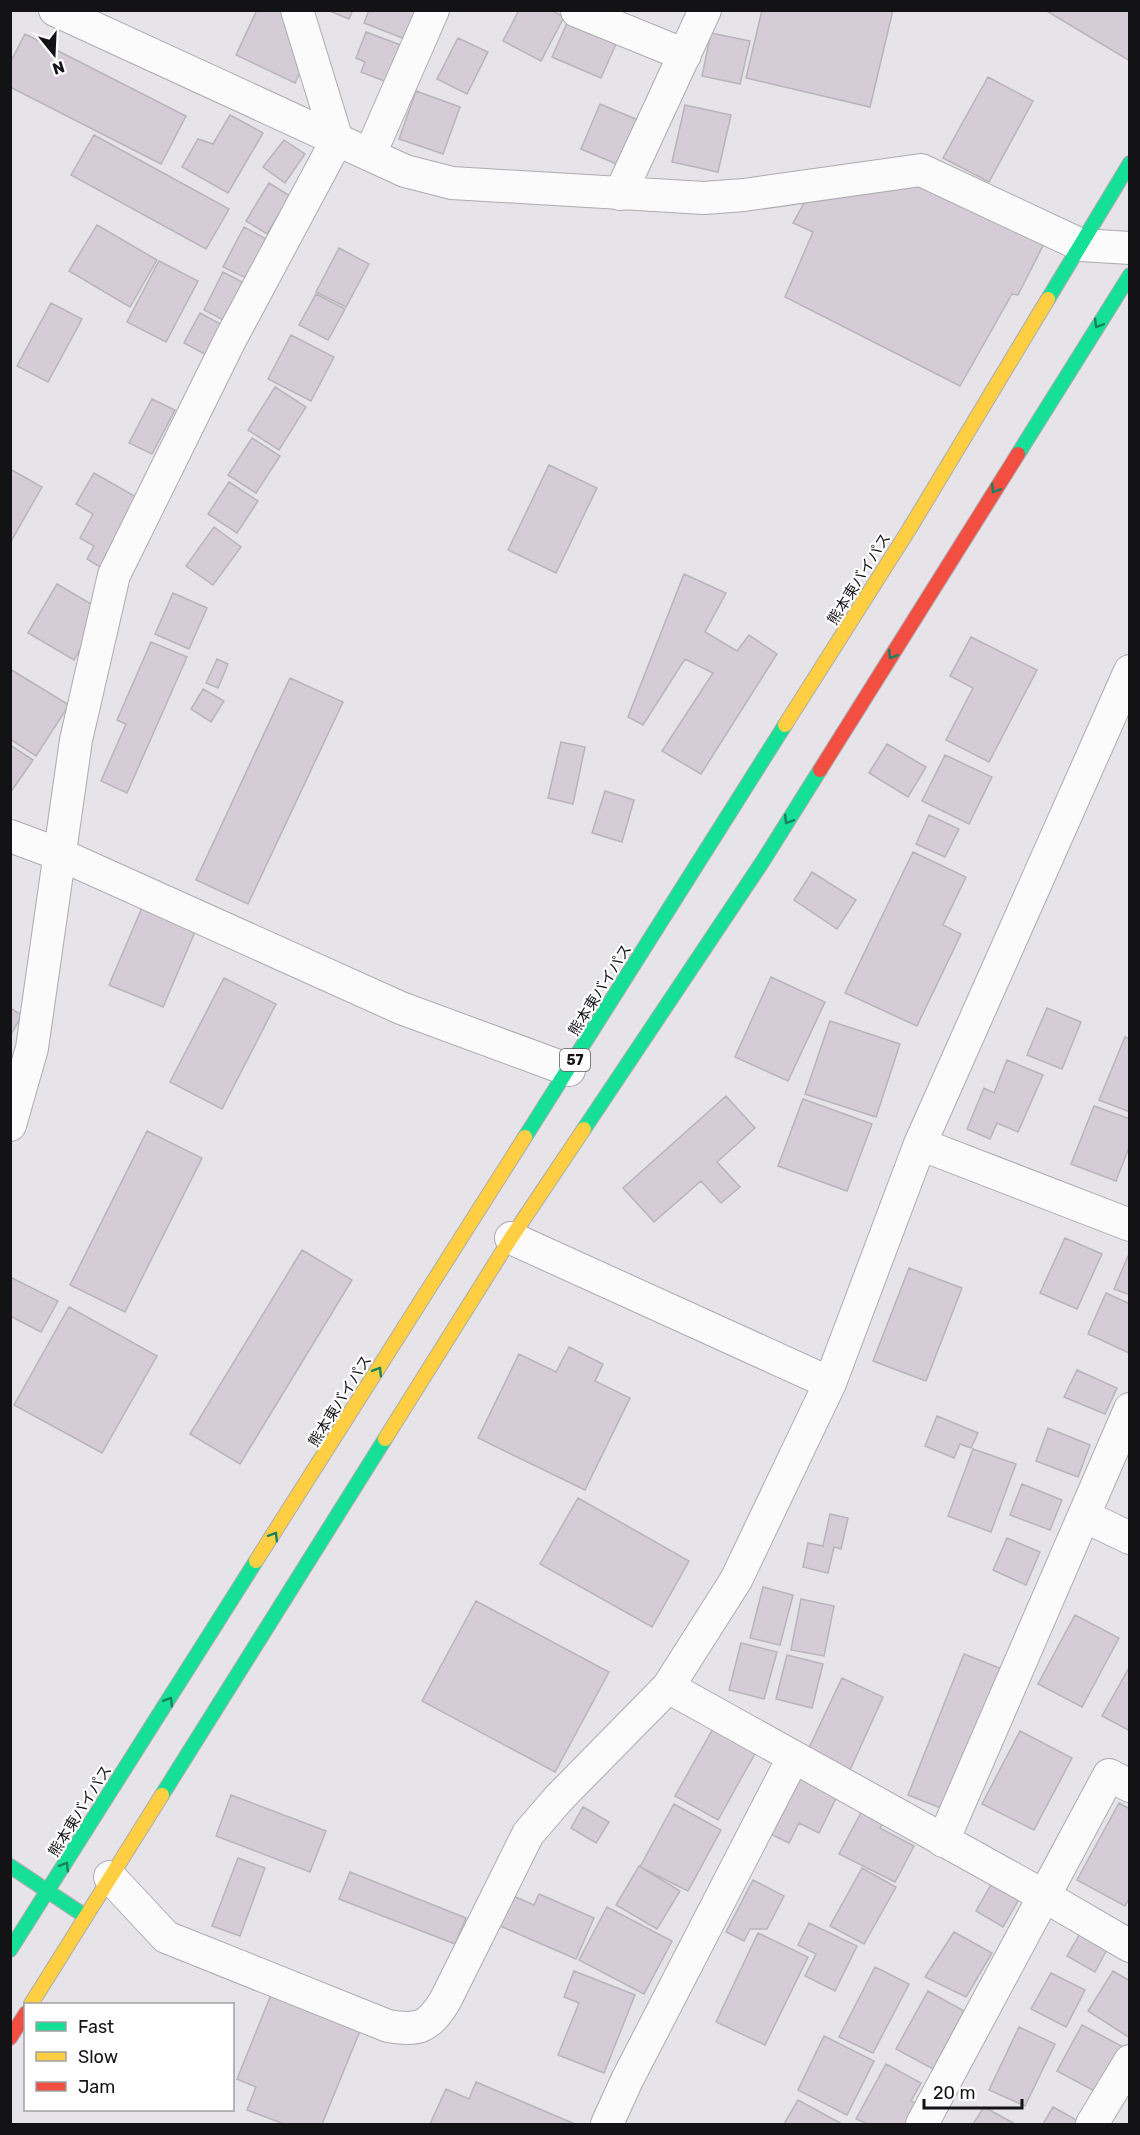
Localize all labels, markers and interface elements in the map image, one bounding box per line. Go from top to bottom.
north arrow [24,24,84,84]
text: N [50,57,67,79]
one-way arrow [1093,318,1105,328]
one-way arrow [991,483,1002,494]
street label: 熊本東バイパス [824,530,894,628]
one-way arrow [887,649,899,659]
one-way arrow [785,814,796,825]
street label: 熊本東バイパス [565,941,635,1039]
road number: 57 [560,1049,590,1071]
street label: 熊本東バイパス [305,1352,375,1450]
one-way arrow [371,1367,382,1378]
one-way arrow [266,1532,278,1542]
one-way arrow [162,1697,174,1707]
street label: 熊本東バイパス [45,1762,115,1860]
one-way arrow [58,1862,70,1872]
legend [24,2003,234,2111]
text: Fast [78,2016,114,2038]
text: Slow [78,2046,118,2068]
scale bar [924,2072,1022,2110]
text: Jam [78,2076,115,2098]
text: 20 m [933,2082,975,2104]

